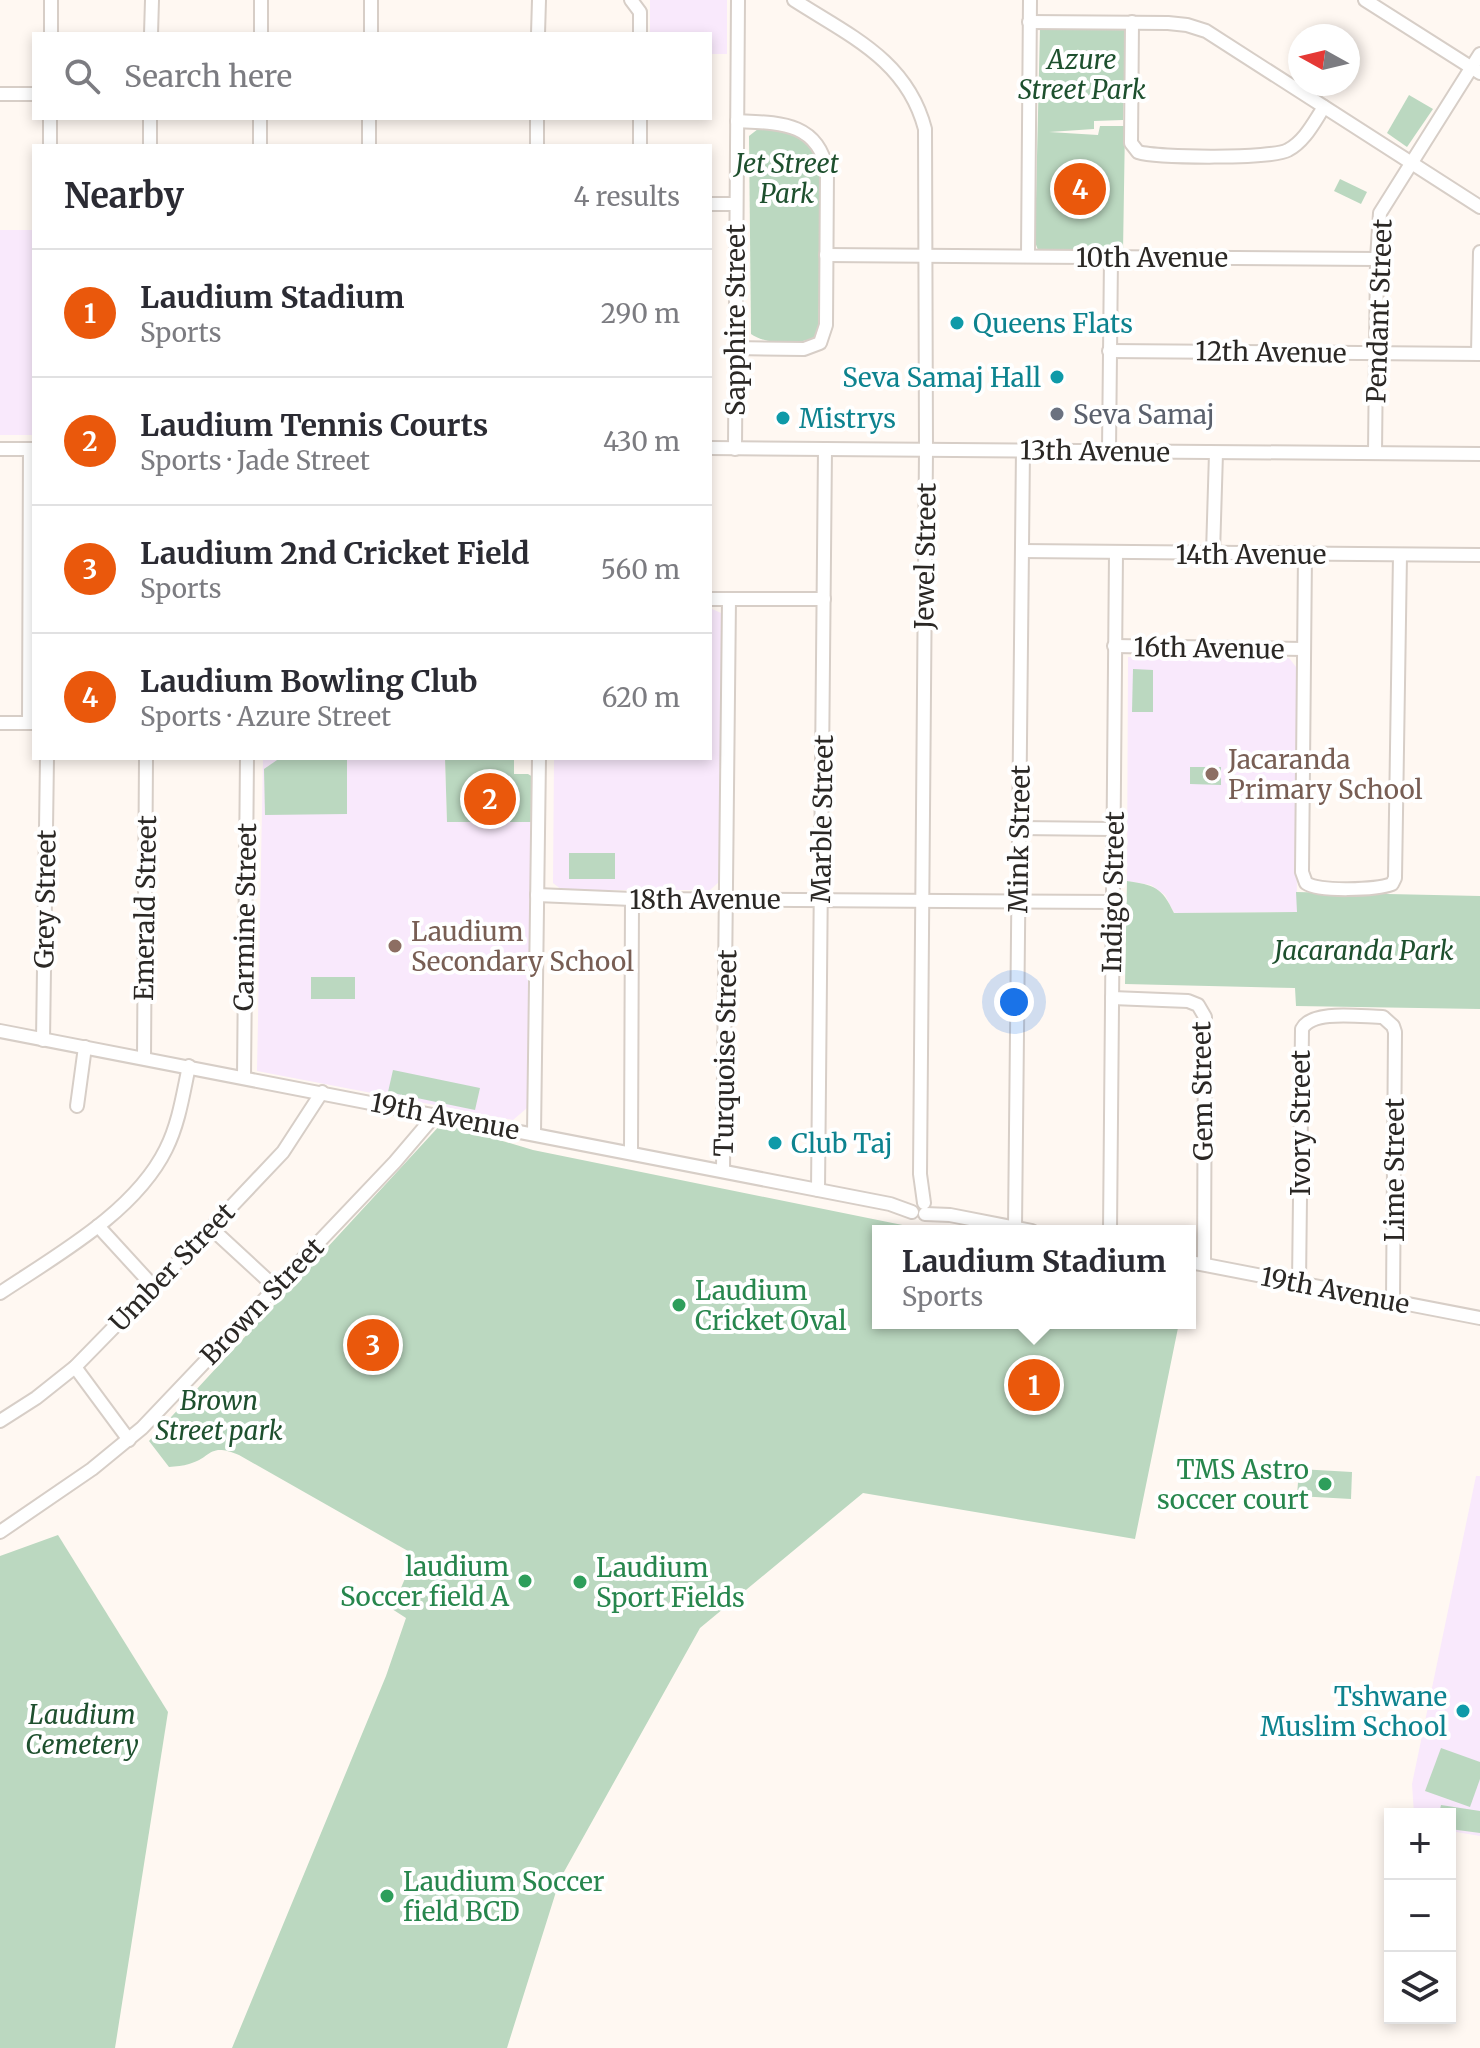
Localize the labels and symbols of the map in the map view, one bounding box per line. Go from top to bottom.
north arrow [1288,24,1360,96]
park label: Azure Street Park [1018,43,1146,106]
park label: Jet Street Park [732,147,840,210]
pin: 4 [1054,159,1106,219]
street label: Pendant Street [1359,218,1399,404]
street label: Sapphire Street [719,224,752,416]
street label: 10th Avenue [1076,241,1228,274]
place label: Queens Flats [973,307,1133,340]
marker: Queens Flats [948,314,966,332]
street label: 12th Avenue [1195,334,1347,370]
place label: Seva Samaj Hall [842,361,1041,394]
marker: Seva Samaj Hall [1048,368,1066,386]
place label: Seva Samaj [1073,398,1215,431]
place label: Mistrys [799,402,896,435]
marker: Seva Samaj [1048,405,1066,423]
marker: Mistrys [774,409,792,427]
street label: 13th Avenue [1020,433,1170,469]
street label: Jewel Street [907,482,943,631]
street label: 14th Avenue [1176,538,1326,571]
street label: 16th Avenue [1133,630,1285,666]
street label: Marble Street [804,734,840,904]
place label: Jacaranda Primary School [1227,743,1423,806]
street label: Mink Street [1001,765,1037,913]
marker: Jacaranda Primary School [1203,765,1221,783]
pin: 2 [464,769,516,829]
street label: Indigo Street [1095,811,1131,973]
street label: Emerald Street [127,815,163,1001]
street label: Carmine Street [227,823,263,1011]
street label: Grey Street [27,829,63,969]
street label: 18th Avenue [629,883,781,916]
place label: Laudium Secondary School [411,915,634,978]
park label: Jacaranda Park [1271,934,1454,967]
marker: Laudium Secondary School [386,937,404,955]
street label: Turquoise Street [707,949,743,1157]
your location [994,982,1034,1022]
street label: Gem Street [1184,1021,1220,1161]
street label: Ivory Street [1284,1050,1317,1196]
street label: 19th Avenue [368,1085,522,1147]
street label: Lime Street [1378,1098,1411,1242]
place label: Club Taj [791,1127,893,1160]
marker: Club Taj [766,1134,784,1152]
street label: Umber Street [102,1196,242,1338]
street label: Brown Street [193,1231,331,1371]
street label: 19th Avenue [1258,1259,1412,1321]
place label: Laudium Cricket Oval [695,1274,847,1337]
marker: Laudium Cricket Oval [670,1296,688,1314]
pin: 3 [347,1315,399,1375]
pin: 1 [1008,1355,1060,1415]
park label: Brown Street park [155,1384,283,1447]
place label: TMS Astro soccer court [1157,1453,1309,1516]
marker: TMS Astro soccer court [1316,1475,1334,1493]
place label: laudium Soccer field A [340,1550,510,1613]
place label: Laudium Sport Fields [596,1551,745,1614]
marker: laudium Soccer field A [516,1572,534,1590]
marker: Laudium Sport Fields [571,1573,589,1591]
place label: Tshwane Muslim School [1260,1680,1447,1743]
park label: Laudium Cemetery [25,1698,139,1761]
marker: Tshwane Muslim School [1454,1702,1472,1720]
place label: Laudium Soccer field BCD [403,1865,605,1928]
marker: Laudium Soccer field BCD [378,1887,396,1905]

